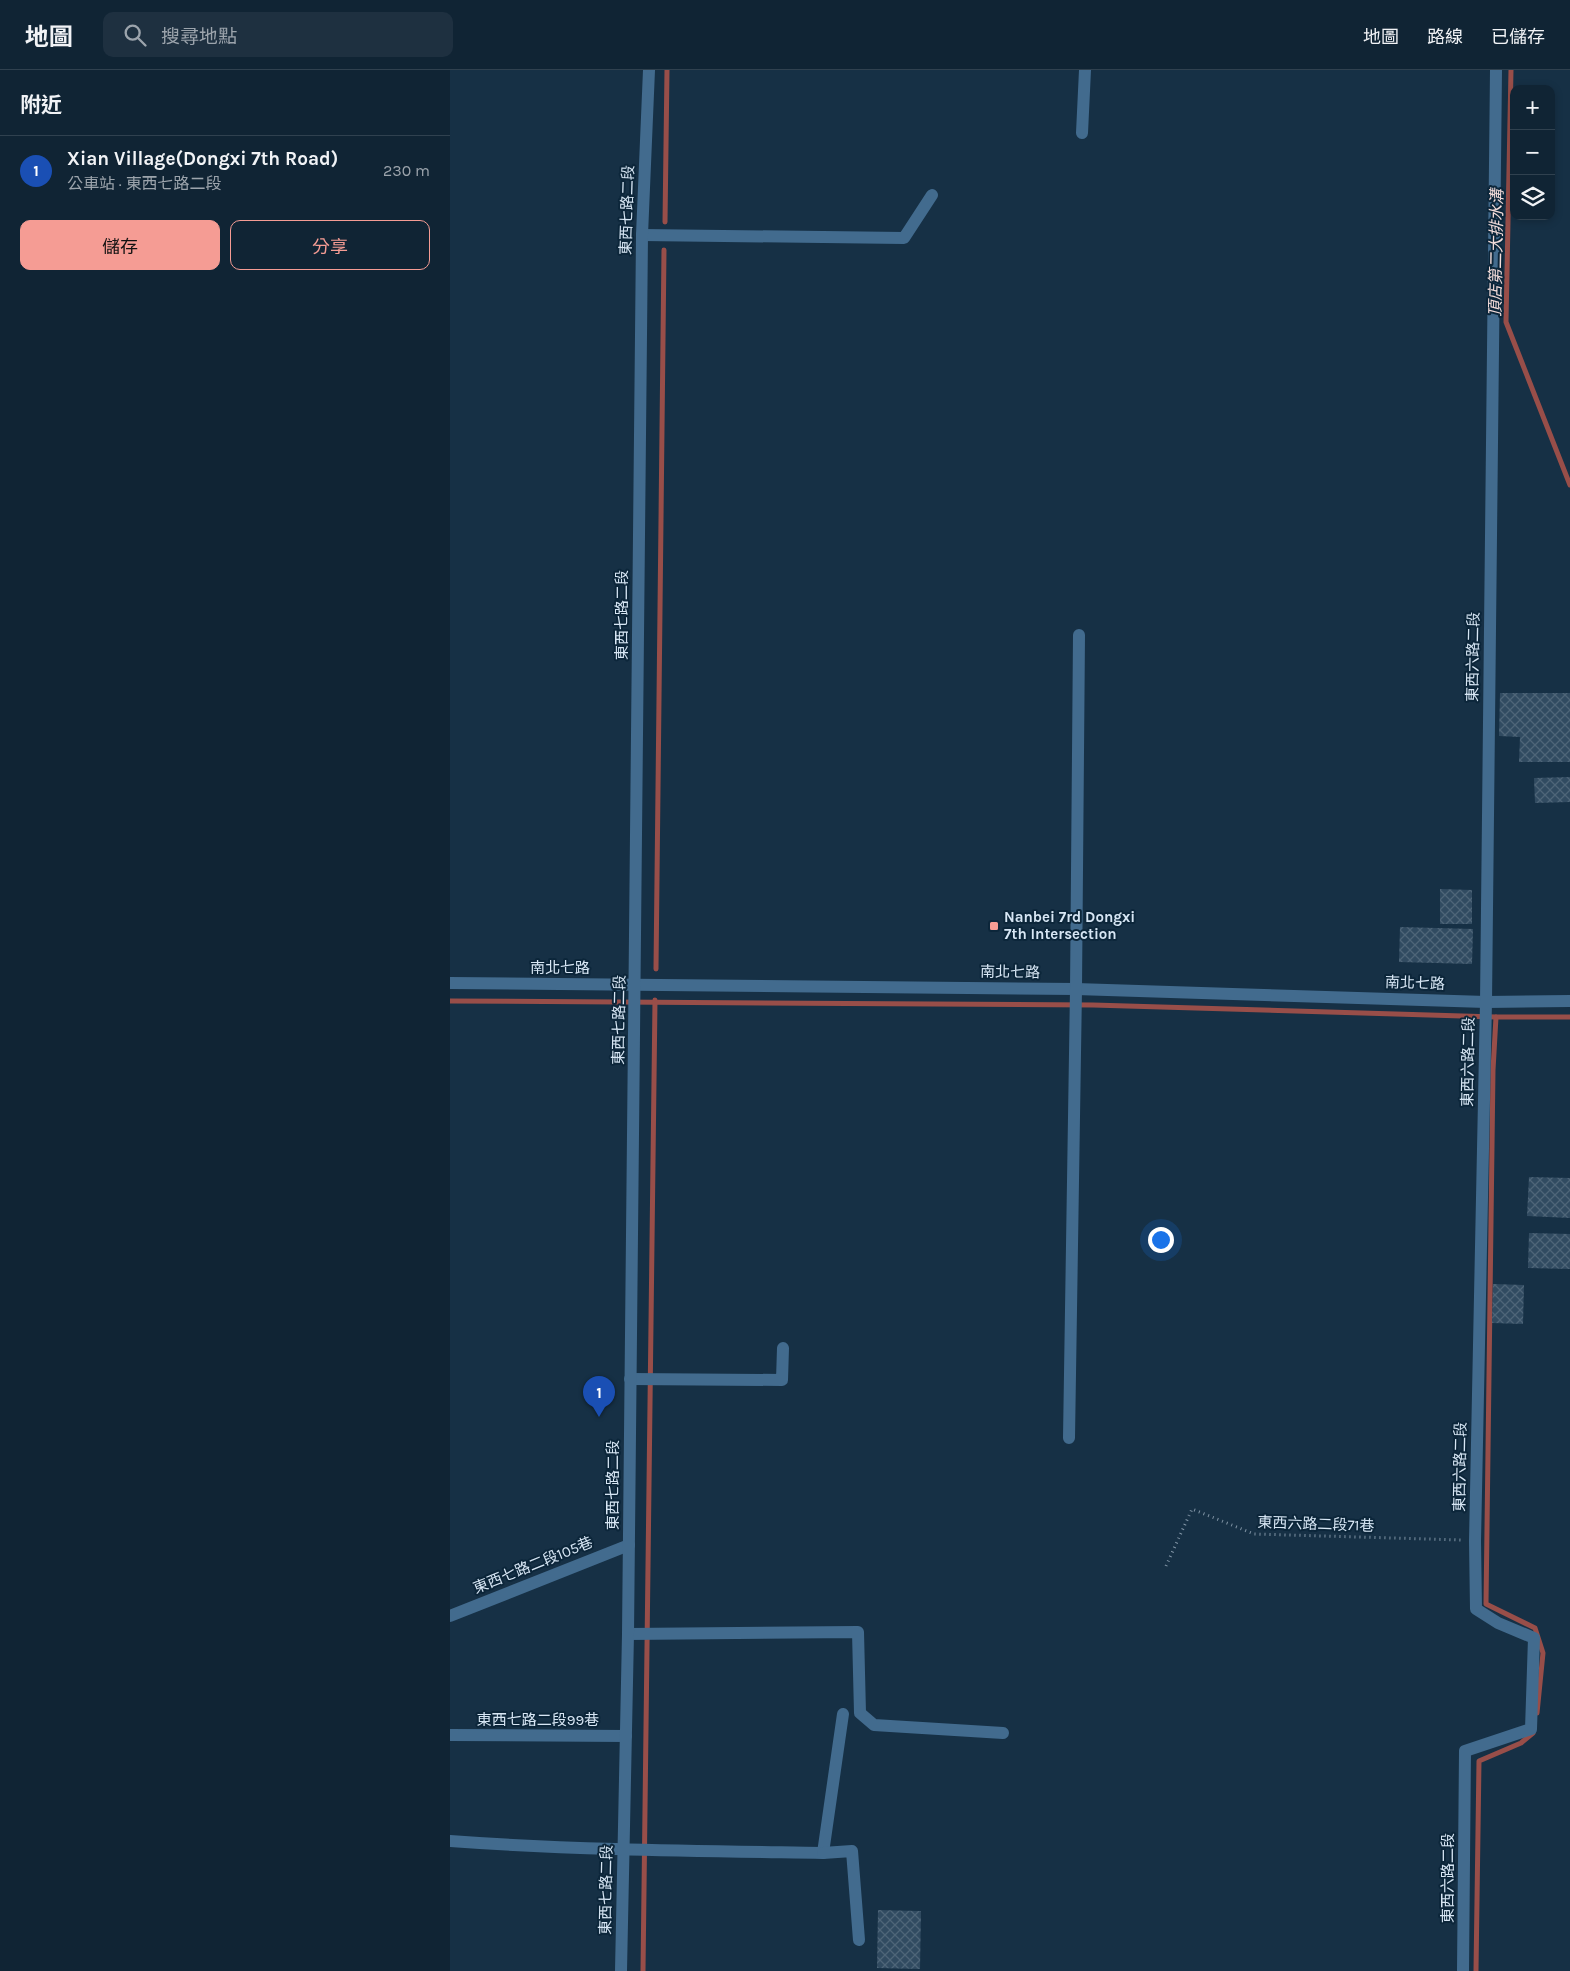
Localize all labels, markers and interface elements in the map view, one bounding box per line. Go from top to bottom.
search box [103,12,453,57]
icon: search [121,21,149,49]
text: 地圖 [25,23,73,51]
text: 搜尋地點 [161,26,237,48]
text: 地圖 [1363,26,1399,48]
text: 路線 [1427,26,1463,48]
text: 已儲存 [1491,26,1545,48]
map controls [1510,85,1555,220]
button: + [1510,85,1555,130]
text: 附近 [20,93,62,117]
button: − [1510,130,1555,175]
text: Xian Village(Dongxi 7th Road) [67,148,338,170]
text: 1 [33,161,39,180]
text: 230 m [383,161,430,180]
street label: 東西七路二段 [616,165,638,255]
text: 公車站 · 東西七路二段 [67,174,221,193]
button: layers [1510,175,1555,220]
water label: 頂店第二大排水溝 [1485,187,1507,317]
button: 儲存 [20,220,220,270]
button: 分享 [230,220,430,270]
street label: 東西七路二段 [613,570,631,660]
street label: 東西六路二段 [1463,612,1483,702]
place label: Nanbei 7rd Dongxi 7th Intersection [1004,908,1135,943]
marker: Nanbei 7rd Dongxi 7th Intersection [988,920,1000,932]
street label: 南北七路 [530,959,590,977]
street label: 南北七路 [980,962,1040,982]
street label: 南北七路 [1385,973,1445,993]
street label: 東西七路二段 [609,975,629,1065]
street label: 東西六路二段 [1458,1017,1478,1107]
your location [1148,1227,1174,1253]
pin: 1 [583,1376,615,1417]
street label: 東西六路二段 [1450,1422,1470,1512]
street label: 東西七路二段 [604,1440,622,1530]
street label: 東西六路二段71巷 [1257,1513,1375,1535]
street label: 東西七路二段105巷 [471,1533,595,1597]
street label: 東西七路二段99巷 [477,1711,599,1729]
street label: 東西六路二段 [1439,1833,1457,1923]
street label: 東西七路二段 [596,1845,616,1935]

